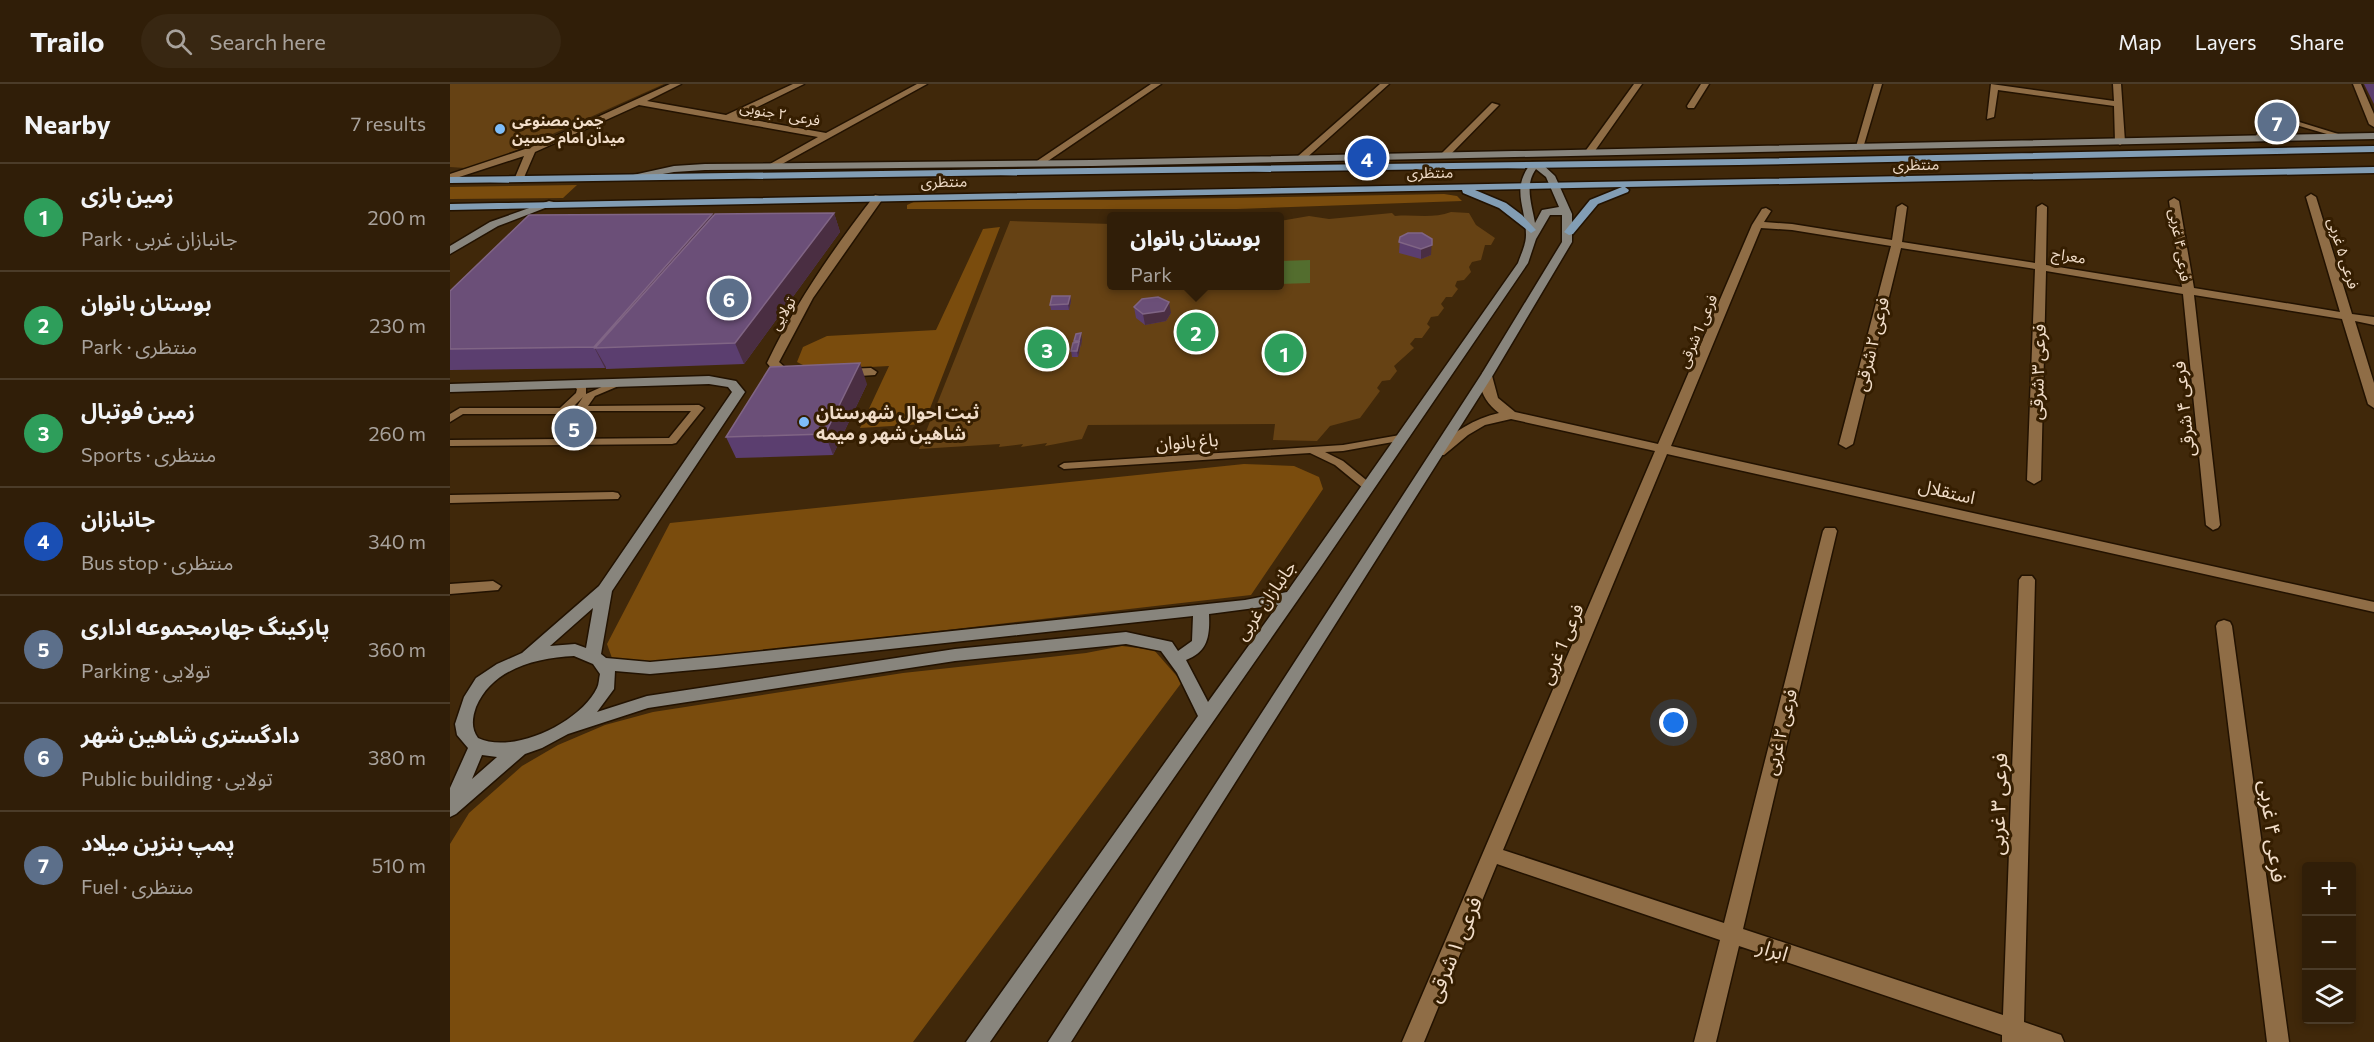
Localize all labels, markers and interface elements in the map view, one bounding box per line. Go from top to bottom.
search box [141,14,561,68]
text: Trailo [30,24,105,58]
icon: search [162,25,195,58]
text: Search here [210,28,326,55]
text: Map [2118,29,2162,54]
text: Layers [2195,29,2257,54]
text: Share [2290,29,2344,54]
street label: فرعی ۲ جنوبی [738,97,822,130]
pin: 7 [2258,99,2296,144]
text: Nearby [24,108,111,139]
text: 7 results [351,111,426,135]
place label: چمن مصنوعی میدان امام حسین [512,111,625,149]
marker: چمن مصنوعی میدان امام حسین [493,122,507,136]
pin: 4 [1348,136,1386,181]
street label: منتظری [1893,155,1939,174]
street label: منتظری [1407,163,1453,182]
street label: منتظری [921,172,967,191]
text: زمین بازی [81,181,174,208]
text: 1 [39,205,48,229]
text: 200 m [368,205,426,229]
street label: فرعی ۴ غربی [2165,207,2196,283]
popup [1107,212,1284,290]
street label: فرعی ۵ غربی [2324,215,2363,291]
text: بوستان بانوان [1130,224,1261,251]
text: Park · جانبازان غربی [81,226,238,250]
street label: معراج [2050,243,2087,271]
text: Park [1130,262,1172,286]
pin: 6 [710,276,748,320]
text: بوستان بانوان [81,289,212,316]
street label: فرعی 1 شرقی [1673,291,1722,371]
street label: تولایی [765,293,800,334]
street label: فرعی ۲ شرقی [1849,295,1894,394]
pin: 2 [1176,310,1216,354]
text: 2 [38,313,49,337]
text: 230 m [369,313,426,337]
street label: فرعی ۳ شرقی [2024,324,2051,421]
pin: 3 [1028,326,1066,372]
pin: 1 [1264,330,1304,376]
text: Park · منتظری [81,334,197,358]
street label: فرعی ۴ شرقی [2167,360,2200,458]
text: زمین فوتبال [81,397,195,424]
place label: ثبت احوال شهرستان شاهین شهر و میمه [816,401,979,445]
pin: 5 [554,406,594,450]
marker: ثبت احوال شهرستان شاهین شهر و میمه [797,415,811,429]
text: 3 [38,421,49,445]
text: 260 m [368,421,426,445]
street label: باغ بانوان [1155,428,1219,458]
text: Sports · منتظری [81,442,216,466]
street label: استقلال [1916,474,1977,509]
text: جانبازان [81,505,155,532]
text: 4 [37,529,50,553]
text: 340 m [368,529,426,553]
text: Bus stop · منتظری [81,550,233,574]
street label: جانبازان غربی [1230,556,1301,645]
street label: فرعی 1 غربی [1534,600,1589,688]
text: پارکینگ جهارمجموعه اداری [81,613,330,640]
text: 5 [38,637,49,661]
text: 360 m [368,637,426,661]
text: Parking · تولایی [81,658,210,682]
street label: فرعی ۲ غربی [1759,687,1802,778]
your location [1659,708,1688,737]
text: دادگستری شاهین شهر [81,721,300,748]
text: 6 [37,745,50,769]
text: 380 m [368,745,426,769]
street label: فرعی ۳ غربی [1983,752,2012,856]
text: Public building · تولایی [81,766,273,790]
street label: فرعی ۴ غربی [2254,779,2293,884]
text: پمپ بنزین میلاد [81,829,235,856]
text: 7 [38,853,49,877]
text: 510 m [372,853,426,877]
map controls [2302,862,2356,1024]
button: + [2302,862,2356,916]
text: Fuel · منتظری [81,874,194,898]
street label: فرعی ۱ شرقی [1420,892,1487,1006]
button: − [2302,916,2356,970]
street label: ابرار [1753,932,1792,967]
button: layers [2302,970,2356,1024]

